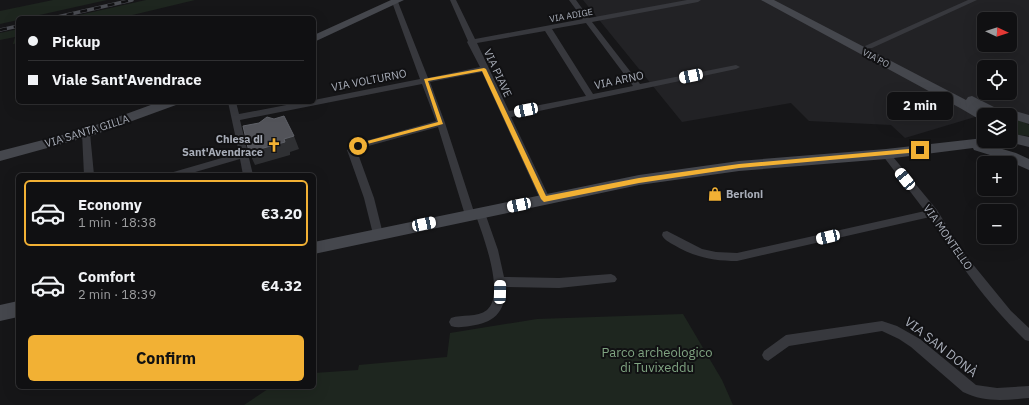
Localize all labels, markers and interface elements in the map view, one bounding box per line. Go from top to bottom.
street label: VIA ADIGE [548,6,594,24]
north arrow [977,12,1017,52]
map controls [977,12,1017,244]
text: Pickup [52,32,100,51]
street label: VIA PO [861,46,891,70]
street label: VIA PIAVE [481,47,515,99]
button: locate [977,60,1017,100]
street label: VIA VOLTURNO [330,66,408,94]
street label: VIA ARNO [593,68,645,92]
car [678,68,704,84]
text: Viale Sant'Avendrace [52,70,202,89]
callout: 2 min [887,92,953,120]
text: 2 min [903,97,937,114]
car [513,102,539,118]
button: layers [977,108,1017,148]
street label: VIA SANTA GILLA [43,112,131,150]
place label: Chiesa di Sant'Avendrace [182,132,263,159]
church icon: Chiesa di Sant'Avendrace [266,137,282,153]
route start [349,137,367,155]
route end [911,141,929,159]
button: + [977,156,1017,196]
car [893,166,917,192]
shop icon: Berloni [707,186,723,202]
place label: Berloni [726,187,763,201]
icon: car [30,195,66,231]
text: Economy [78,195,142,214]
car [506,197,532,213]
street label: VIA MONTELLO [920,202,976,272]
text: €3.20 [261,204,302,223]
button: − [977,204,1017,244]
text: 1 min · 18:38 [78,214,156,231]
car [411,216,437,232]
car [815,228,841,246]
icon: car [30,267,66,303]
text: Comfort [78,267,135,286]
text: €4.32 [261,276,302,295]
car [494,280,506,304]
text: 2 min · 18:39 [78,286,156,303]
street label: VIA SAN DONÀ [901,313,981,381]
button: Confirm [28,335,304,381]
park label: Parco archeologico di Tuvixeddu [602,344,712,376]

